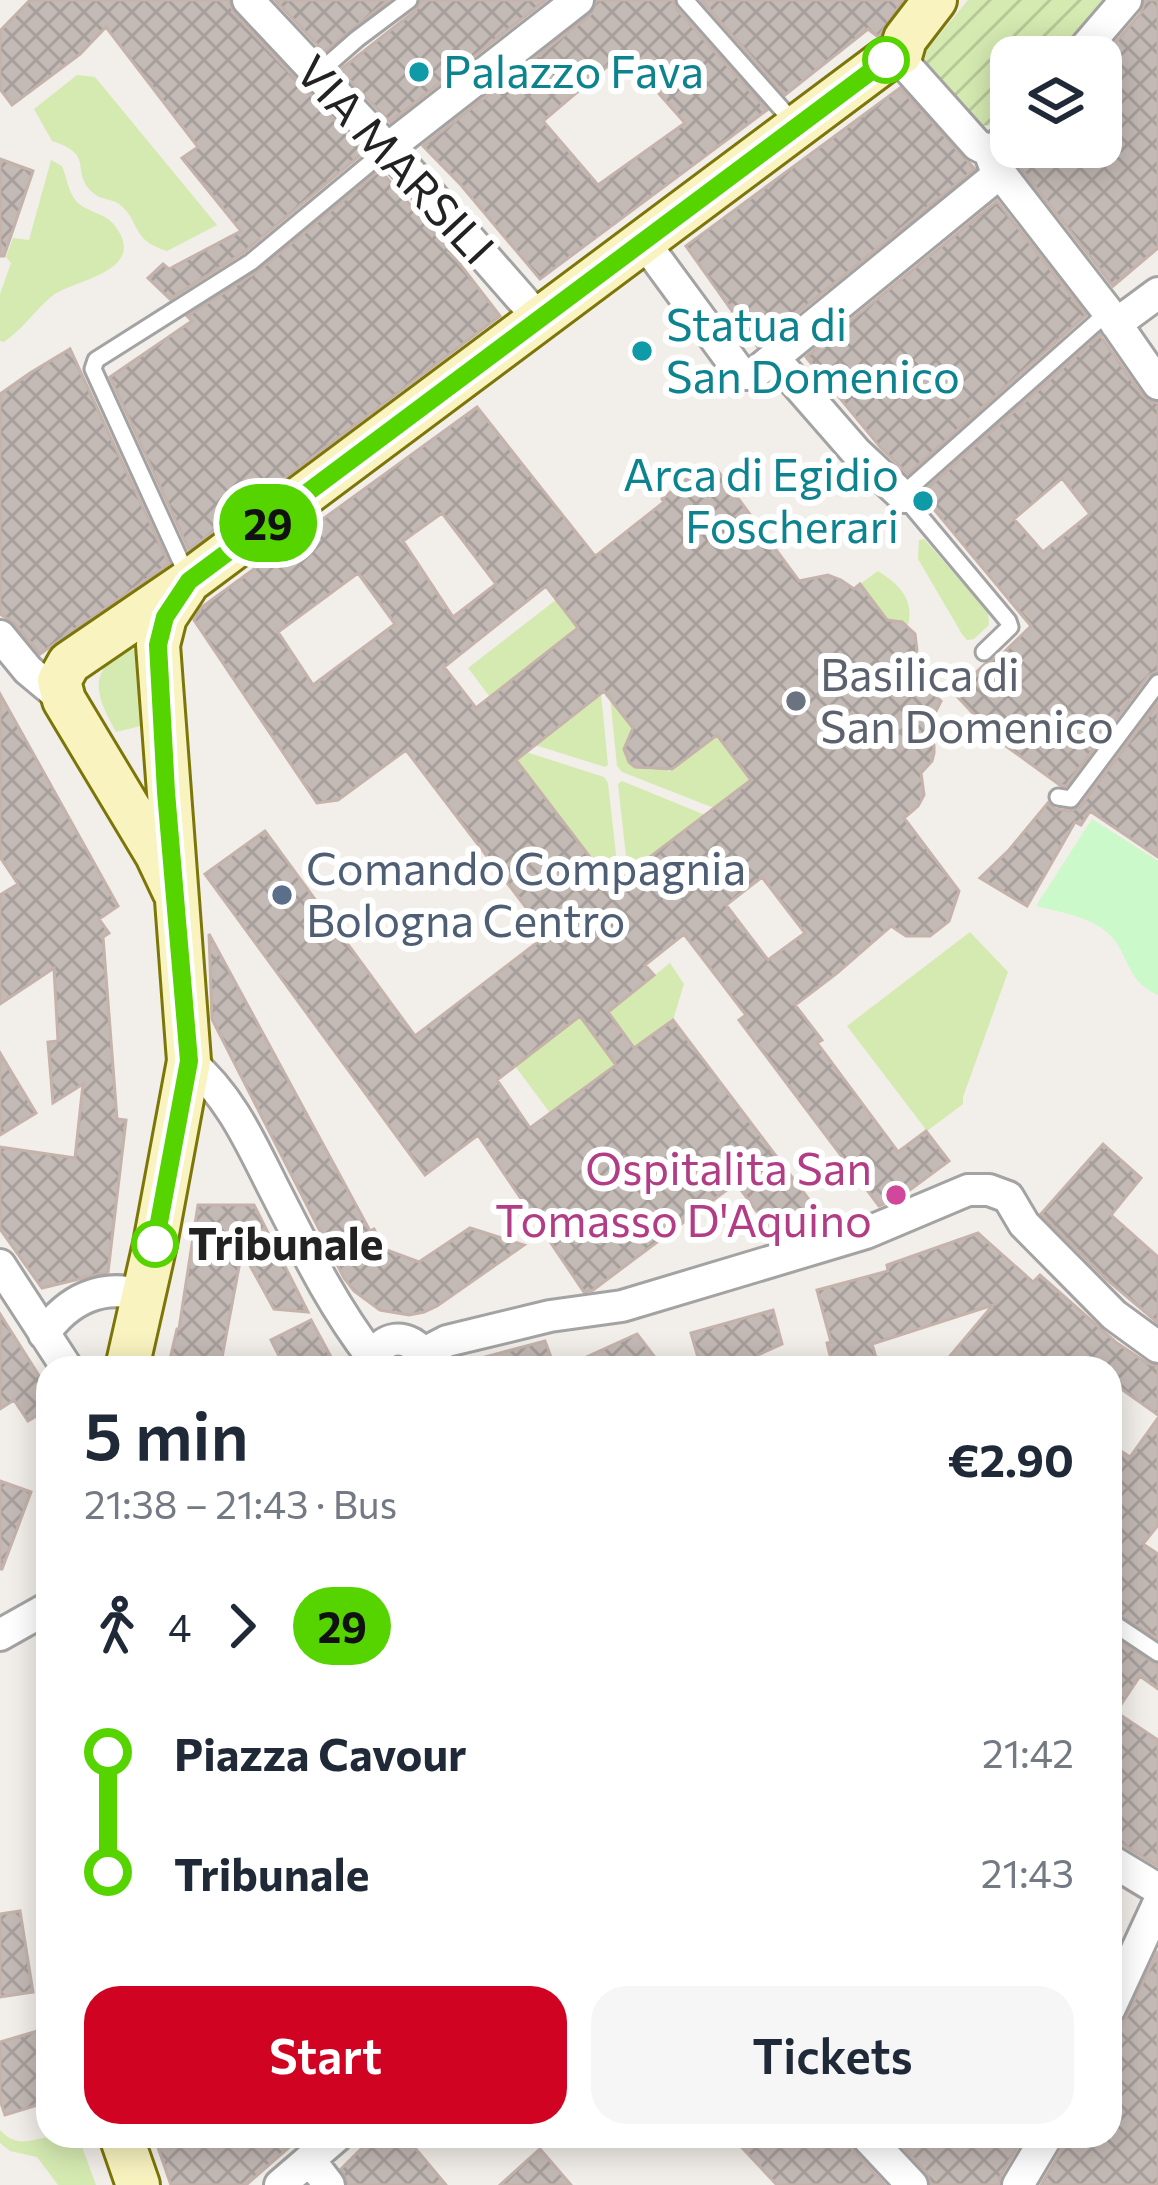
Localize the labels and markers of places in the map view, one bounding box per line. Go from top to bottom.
unlabelled marker [864,38,908,82]
place label: Palazzo Fava [443,42,704,97]
marker: Palazzo Fava [406,59,432,85]
place label: Statua di San Domenico [666,295,960,402]
marker: Statua di San Domenico [629,338,655,364]
place label: Arca di Egidio Foscherari [623,445,899,552]
marker: Arca di Egidio Foscherari [910,488,936,514]
place label: Basilica di San Domenico [820,645,1114,752]
marker: Basilica di San Domenico [783,688,809,714]
place label: Comando Compagnia Bologna Centro [306,839,746,946]
marker: Comando Compagnia Bologna Centro [269,882,295,908]
place label: Ospitalita San Tomasso D'Aquino [495,1139,872,1246]
marker: Ospitalita San Tomasso D'Aquino [883,1182,909,1208]
place label: Tribunale [188,1214,383,1269]
marker: Tribunale [133,1222,177,1266]

